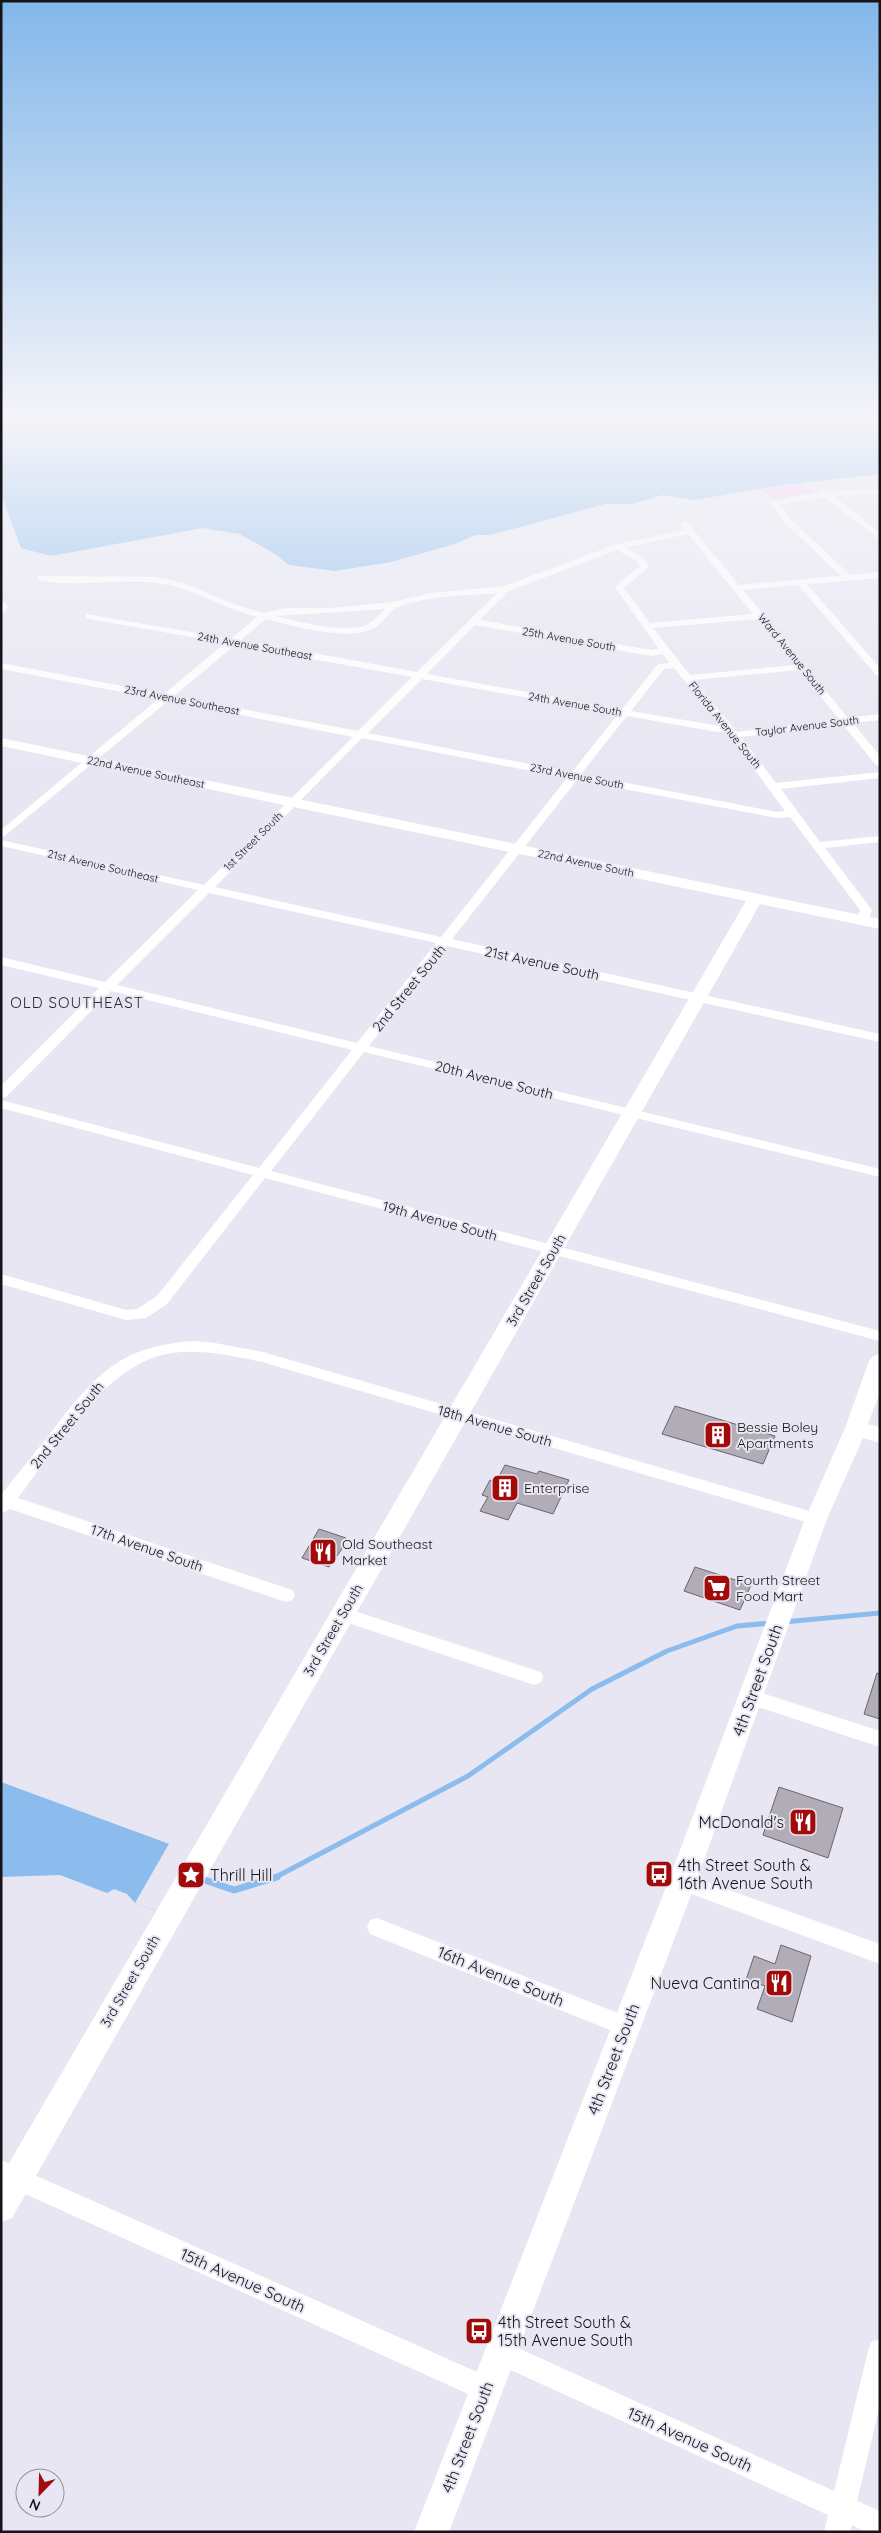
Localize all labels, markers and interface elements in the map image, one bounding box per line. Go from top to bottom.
street label: Ward Avenue South [755,611,829,697]
street label: 25th Avenue South [521,624,617,654]
street label: 24th Avenue Southeast [197,629,314,663]
street label: Florida Avenue South [686,679,764,771]
street label: 23rd Avenue Southeast [123,682,241,718]
street label: 24th Avenue South [527,689,623,719]
street label: Taylor Avenue South [754,713,860,739]
street label: 22nd Avenue Southeast [86,753,206,791]
street label: 23rd Avenue South [529,760,625,792]
street label: 1st Street South [220,808,286,874]
street label: 21st Avenue Southeast [46,846,160,886]
street label: 22nd Avenue South [537,846,635,880]
street label: 2nd Street South [368,941,450,1035]
street label: 21st Avenue South [483,942,601,984]
district label: OLD SOUTHEAST [10,993,144,1012]
street label: 20th Avenue South [433,1057,555,1103]
street label: 19th Avenue South [381,1197,499,1245]
street label: 3rd Street South [502,1231,570,1329]
street label: 2nd Street South [26,1378,108,1472]
street label: 18th Avenue South [436,1401,554,1451]
place label: Bessie Boley Apartments [737,1418,818,1452]
building icon: Bessie Boley Apartments [703,1420,733,1450]
building icon: Enterprise [490,1473,520,1503]
place label: Enterprise [524,1479,589,1497]
street label: 17th Avenue South [88,1520,206,1576]
place label: Old Southeast Market [342,1535,433,1569]
restaurant icon: Old Southeast Market [308,1537,338,1567]
place label: Fourth Street Food Mart [736,1571,821,1605]
supermarket icon: Fourth Street Food Mart [702,1573,732,1603]
street label: 3rd Street South [299,1581,367,1679]
street label: 4th Street South [727,1621,787,1739]
restaurant icon: McDonald's [788,1807,818,1837]
place label: McDonald's [698,1812,784,1832]
place label: 4th Street South & 16th Avenue South [678,1855,813,1893]
bus stop icon: 4th Street South & 16th Avenue South [644,1859,674,1889]
place icon: Thrill Hill [176,1860,206,1890]
place label: Thrill Hill [210,1865,272,1885]
street label: 3rd Street South [96,1932,164,2030]
street label: 16th Avenue South [435,1941,567,2011]
restaurant icon: Nueva Cantina [764,1968,794,1998]
place label: Nueva Cantina [651,1973,760,1993]
street label: 4th Street South [583,2000,643,2118]
street label: 15th Avenue South [177,2243,309,2317]
place label: 4th Street South & 15th Avenue South [498,2312,633,2350]
bus stop icon: 4th Street South & 15th Avenue South [464,2316,494,2346]
street label: 4th Street South [437,2378,497,2496]
street label: 15th Avenue South [624,2402,756,2476]
north arrow [15,2468,65,2518]
text: N [27,2495,43,2515]

